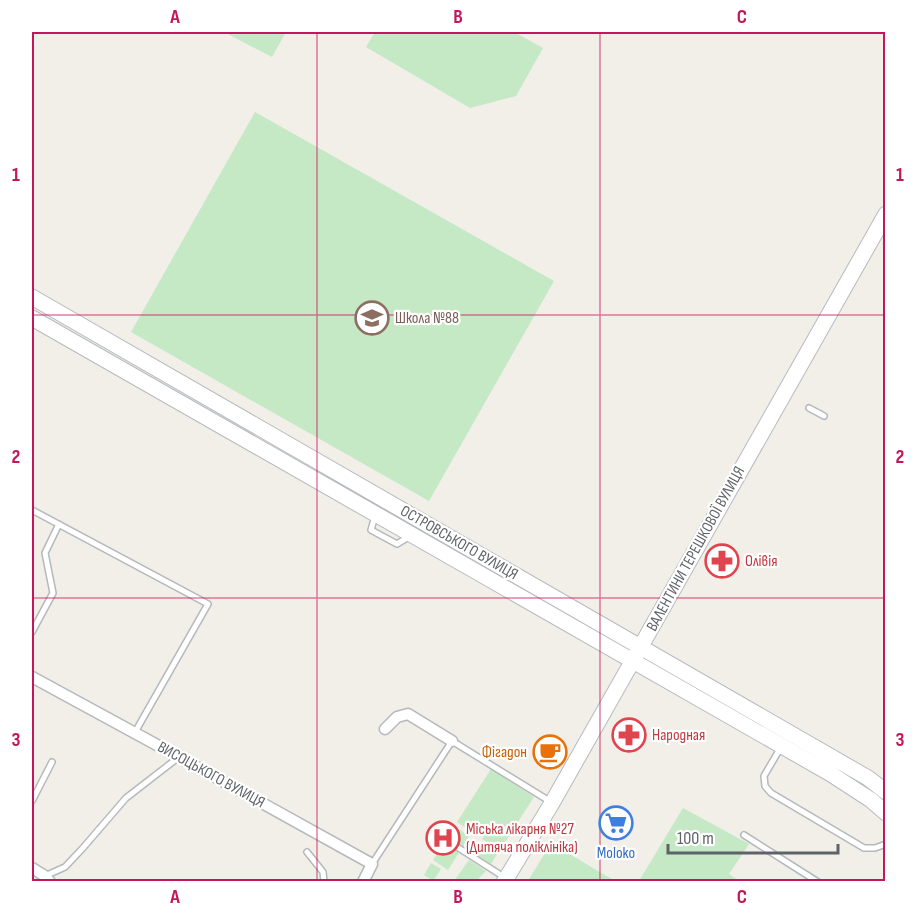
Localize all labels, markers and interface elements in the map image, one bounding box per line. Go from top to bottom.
text: A [169,5,180,29]
text: B [453,5,463,29]
text: C [737,5,747,29]
text: 1 [12,163,20,187]
text: 1 [896,163,904,187]
school or university icon: Школа №88 [354,300,390,336]
place label: Школа №88 [395,309,459,328]
text: 2 [12,445,20,469]
text: 2 [896,445,904,469]
street label: ВАЛЕНТИНИ ТЕРЕШКОВОЇ ВУЛИЦЯ [643,463,749,635]
street label: ОСТРОВСЬКОГО ВУЛИЦЯ [397,502,521,584]
pharmacy icon: Олівія [704,543,740,579]
place label: Олівія [745,552,777,571]
pharmacy icon: Народная [611,717,647,753]
place label: Народная [652,726,705,745]
text: 3 [12,728,21,752]
text: 3 [896,728,905,752]
cafe icon: Фігадон [532,734,568,770]
street label: ВИСОЦЬКОГО ВУЛИЦЯ [154,738,268,812]
place label: Фігадон [482,743,527,762]
supermarket icon: Moloko [598,805,634,841]
scale bar [668,817,838,855]
hospital icon: Міська лікарня №27 (Дитяча поліклініка) [425,820,461,856]
place label: Міська лікарня №27 (Дитяча поліклініка) [466,820,578,857]
text: 100 m [677,828,714,849]
place label: Moloko [597,844,635,863]
text: A [169,885,180,909]
text: B [453,885,463,909]
text: C [737,885,747,909]

